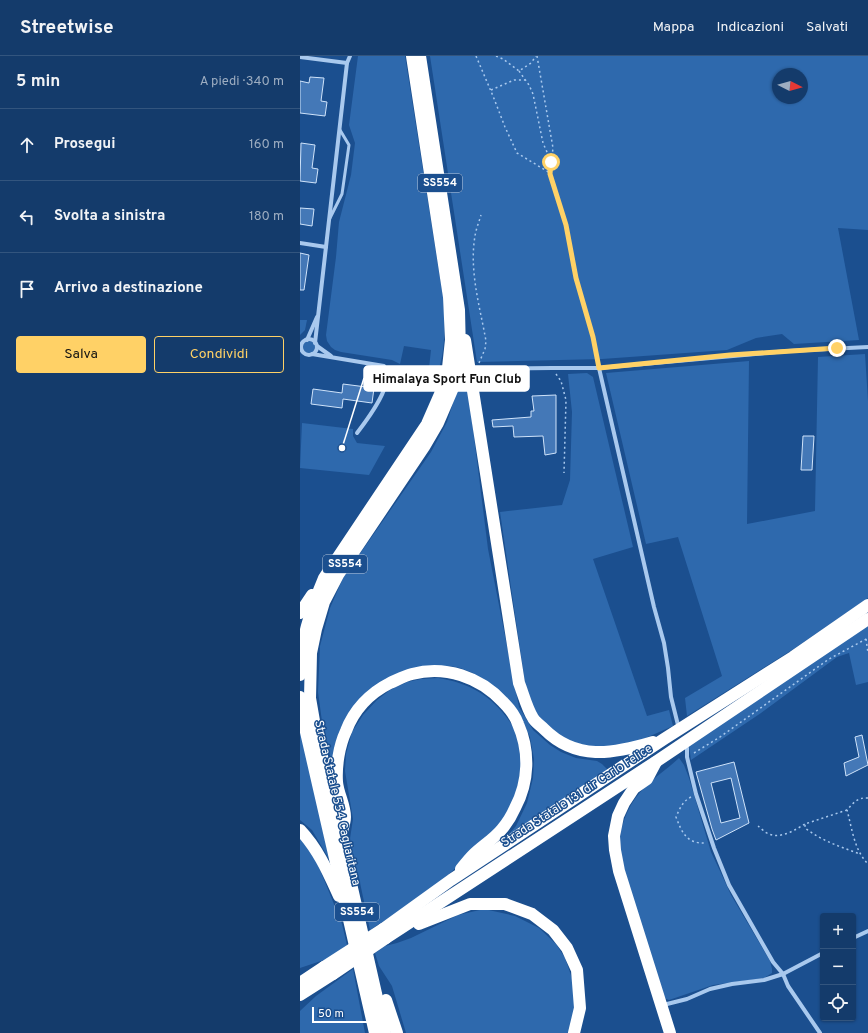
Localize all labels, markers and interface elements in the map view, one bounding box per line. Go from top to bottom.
text: Streetwise [20,16,113,40]
text: Mappa [653,19,694,36]
text: Indicazioni [716,19,784,36]
text: Salvati [806,19,848,36]
north arrow [772,68,808,104]
text: 5 min [16,71,60,93]
text: A piedi · 340 m [200,74,284,90]
icon: ahead [16,134,38,156]
text: Prosegui [54,135,115,154]
text: 160 m [249,137,284,153]
route start [542,153,560,171]
road number: SS554 [418,174,462,192]
icon: left [16,206,38,228]
text: Svolta a sinistra [54,207,165,226]
text: 180 m [249,209,284,225]
icon: arrive [16,278,38,300]
text: Arrivo a destinazione [54,279,203,298]
button: Salva [16,336,146,373]
button: Condividi [154,336,284,373]
route end [828,339,846,357]
callout: Himalaya Sport Fun Club [364,366,529,391]
text: Himalaya Sport Fun Club [372,372,522,388]
road number: SS554 [323,555,367,573]
street label: Strada Statale 554 Cagliaritana [310,719,364,887]
street label: Strada Statale 131 dir Carlo Felice [498,741,656,851]
road number: SS554 [335,903,379,921]
map controls [820,913,856,1021]
button: + [820,913,856,949]
button: − [820,949,856,985]
button: locate [820,985,856,1021]
scale bar [312,1005,379,1024]
text: 50 m [318,1007,344,1021]

